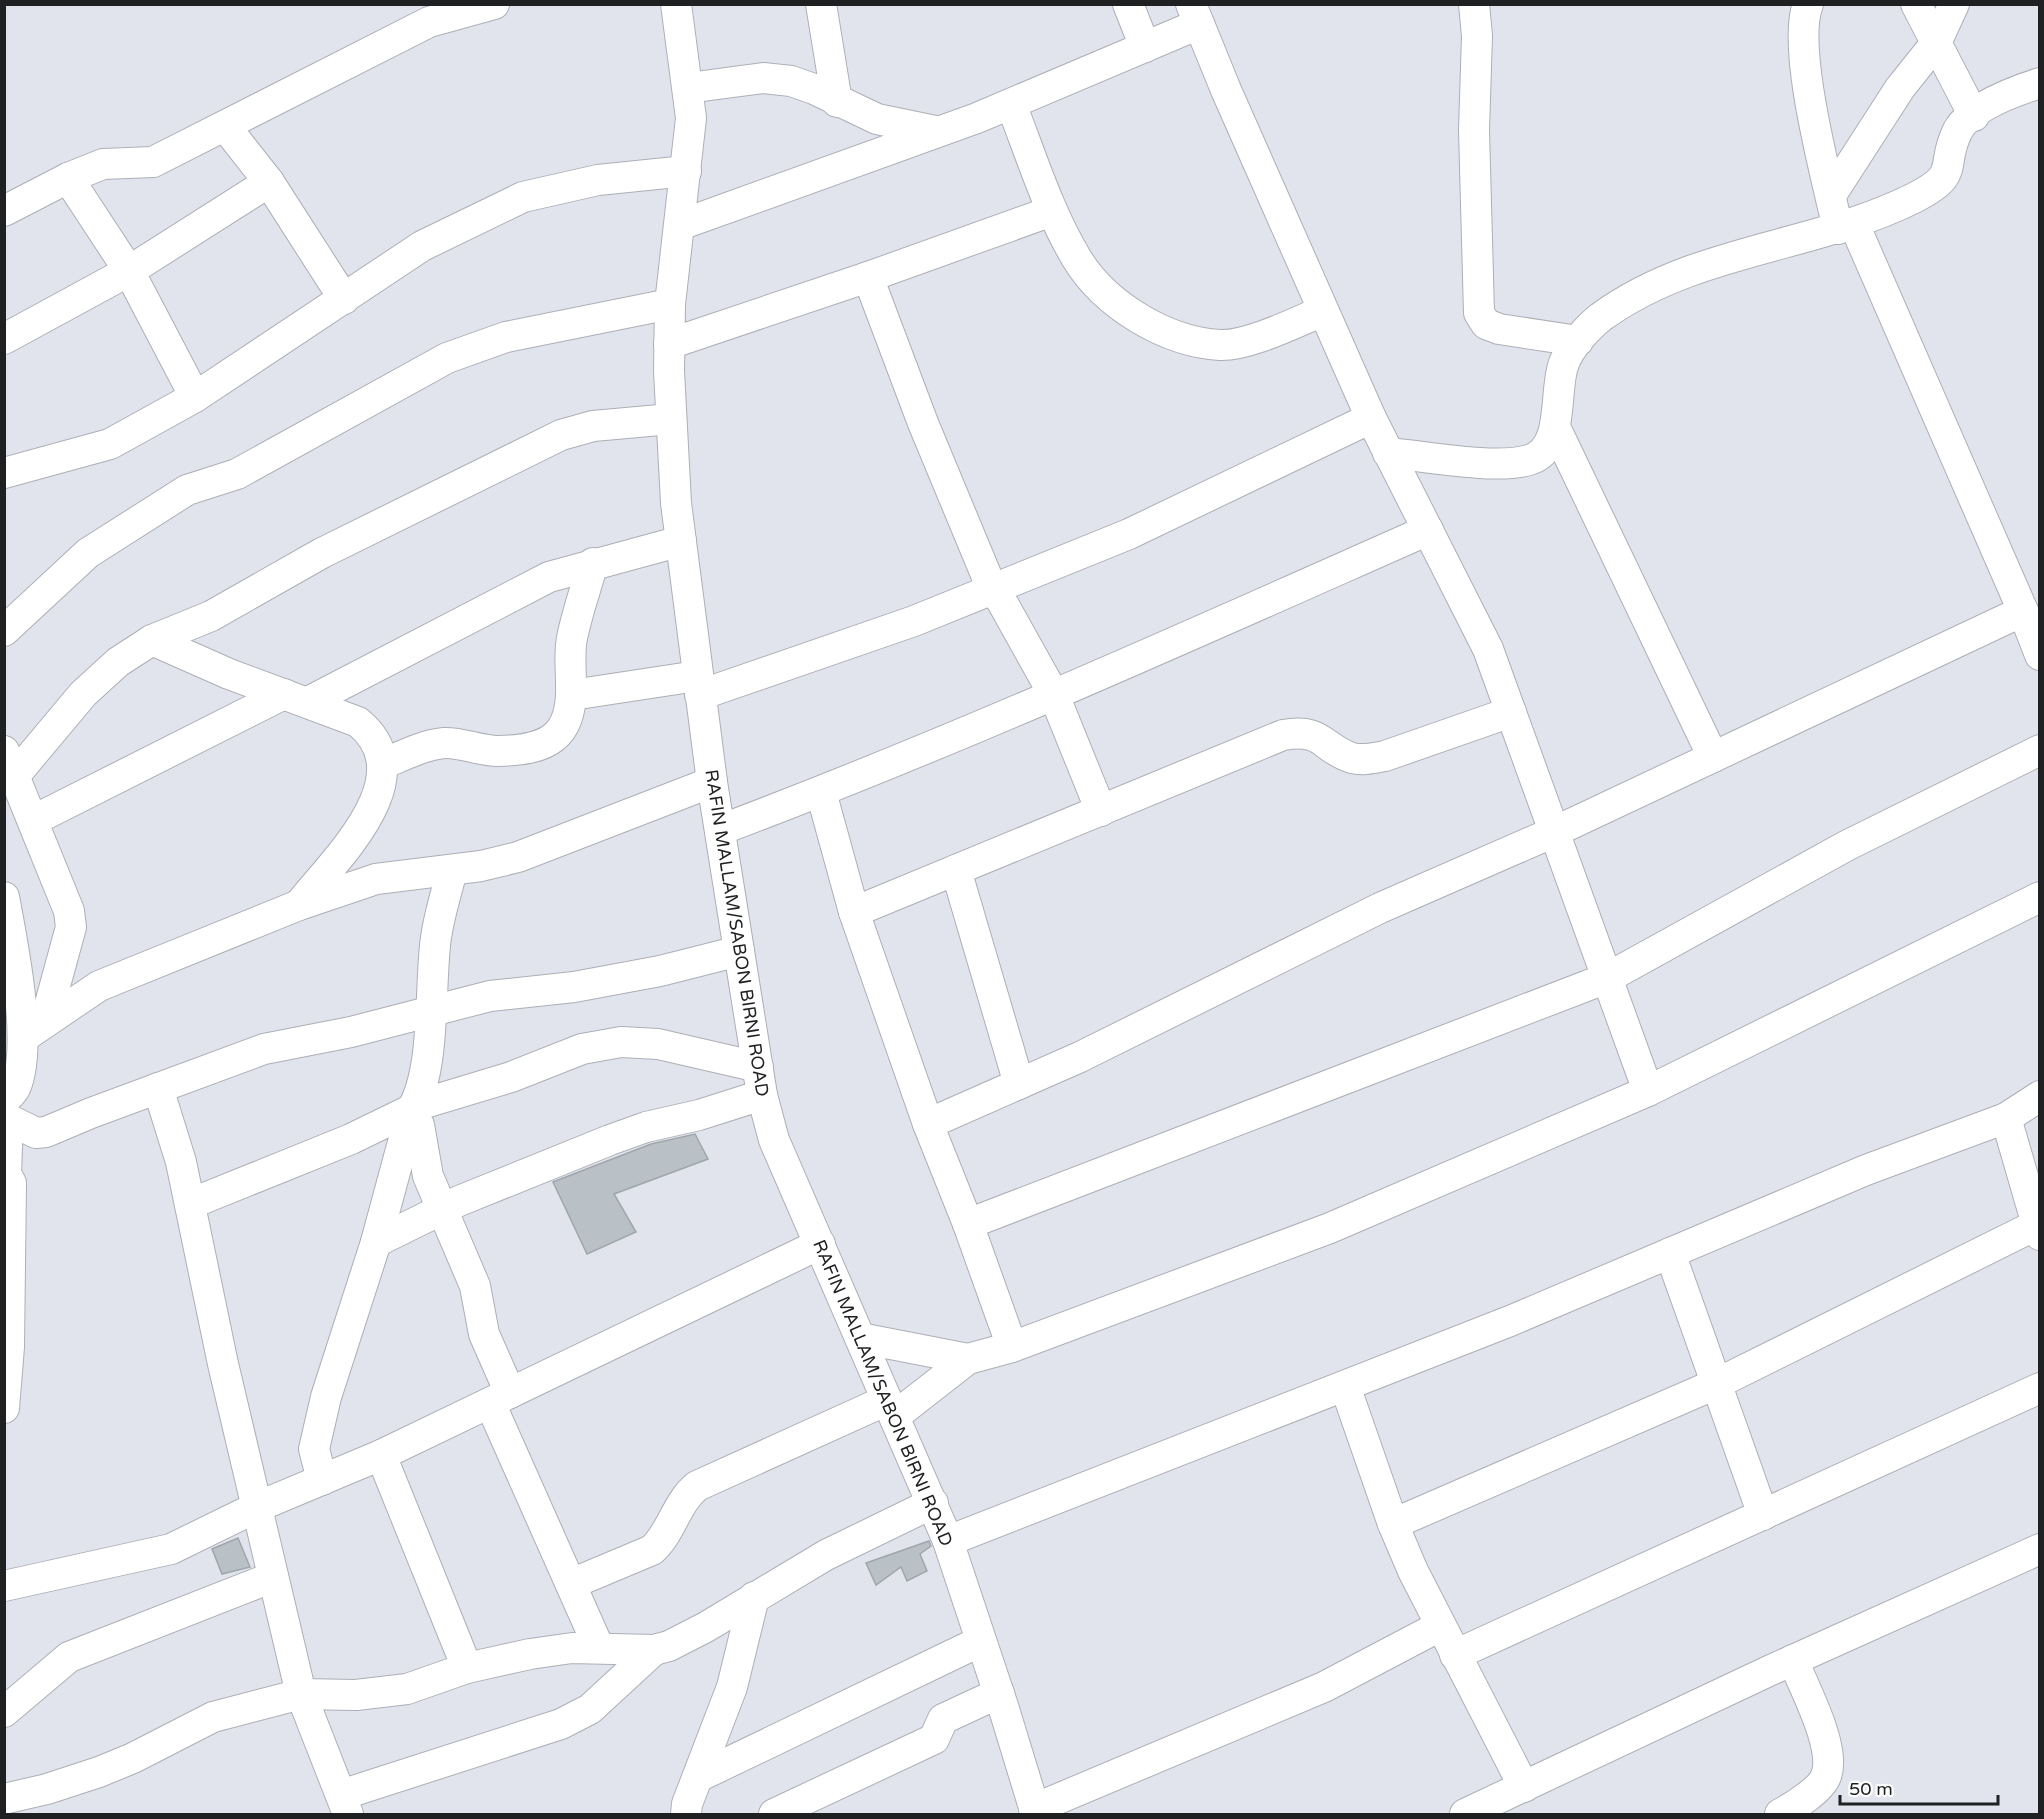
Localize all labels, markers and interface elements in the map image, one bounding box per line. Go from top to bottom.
street label: RAFIN MALLAM/SABON BIRNI ROAD [700,768,774,1098]
street label: RAFIN MALLAM/SABON BIRNI ROAD [808,1236,958,1550]
scale bar [1840,1768,1998,1806]
text: 50 m [1849,1778,1893,1800]

